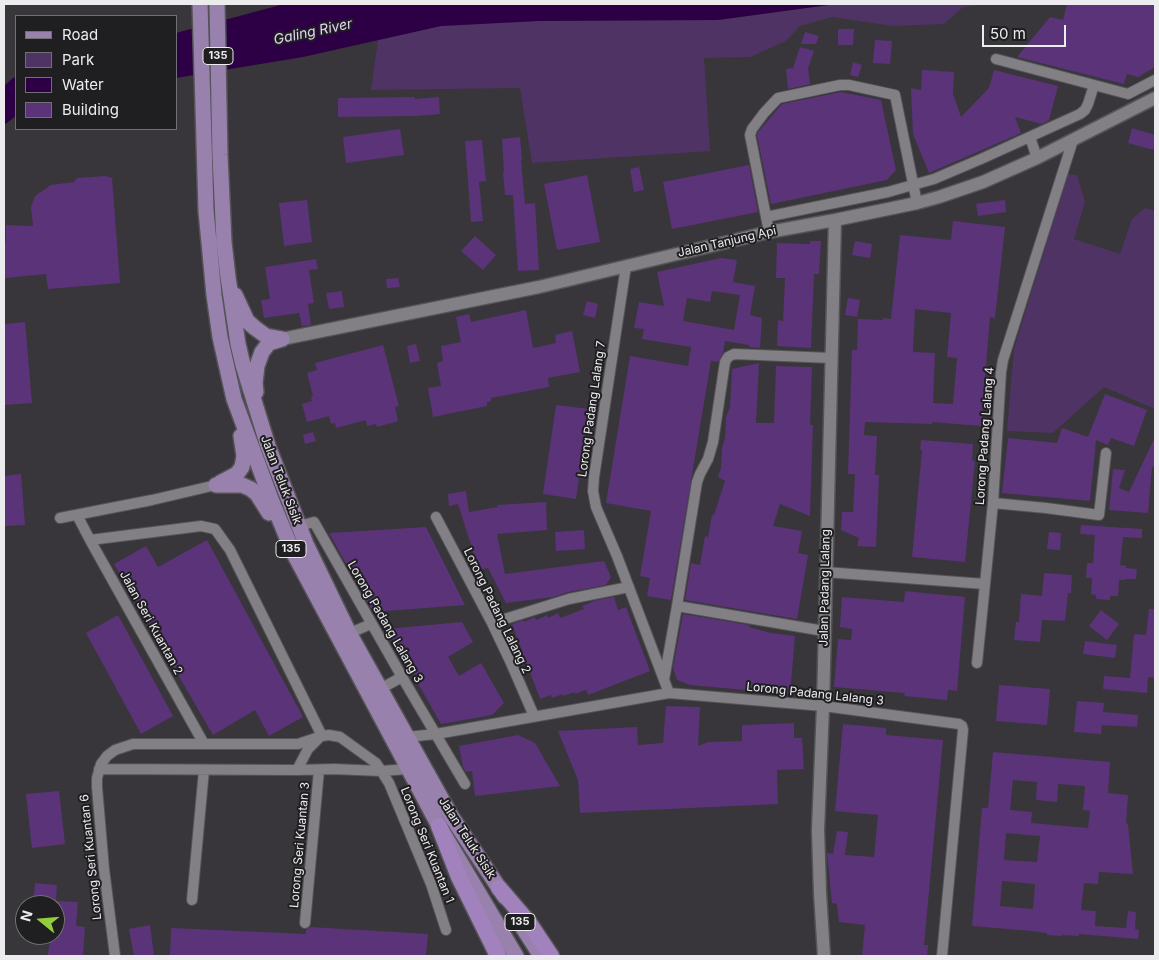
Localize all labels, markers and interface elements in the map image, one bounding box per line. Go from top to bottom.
legend [15,15,178,130]
water label: Galing River [272,15,354,49]
scale bar [984,15,1068,47]
text: 50 m [990,24,1026,43]
text: Road [62,25,98,44]
road number: 135 [203,48,233,64]
text: Park [62,50,94,69]
text: Water [62,75,104,94]
text: Building [62,100,119,119]
street label: Jalan Tanjung Api [676,224,778,260]
street label: Lorong Padang Lalang 7 [575,340,609,478]
street label: Lorong Padang Lalang 4 [973,366,997,506]
street label: Jalan Teluk Sisik [257,434,305,526]
street label: Jalan Padang Lalang [817,529,833,647]
road number: 135 [276,540,306,558]
street label: Lorong Padang Lalang 2 [460,546,534,676]
street label: Lorong Padang Lalang 3 [344,559,426,685]
street label: Jalan Seri Kuantan 2 [116,569,186,677]
street label: Lorong Padang Lalang 3 [746,680,884,708]
street label: Lorong Seri Kuantan 3 [287,782,313,908]
street label: Lorong Seri Kuantan 1 [397,785,457,905]
street label: Lorong Seri Kuantan 6 [77,793,105,921]
street label: Jalan Teluk Sisik [435,795,499,881]
north arrow [15,895,65,945]
text: N [16,908,36,923]
road number: 135 [505,914,535,930]

